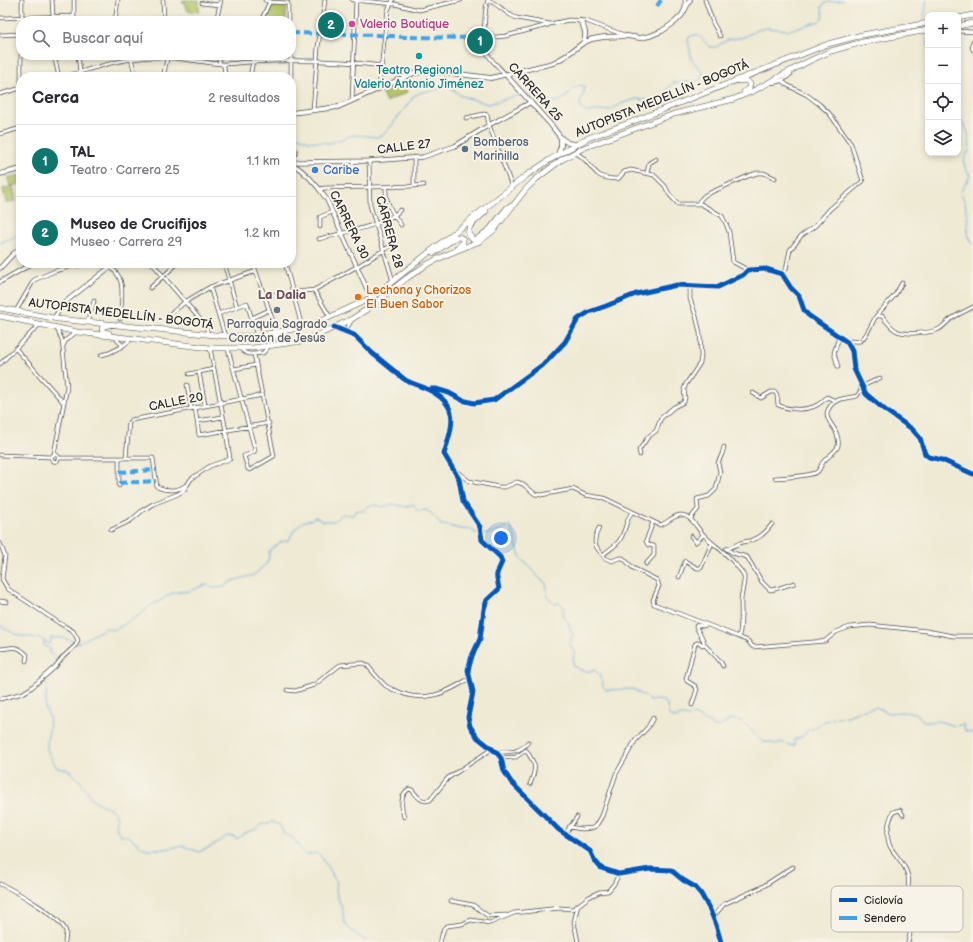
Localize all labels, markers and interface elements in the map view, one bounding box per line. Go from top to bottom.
pin: 2 [318,10,344,40]
map controls [925,12,961,156]
button: + [925,12,961,48]
search box [16,16,296,60]
place label: Valerio Boutique [360,17,449,32]
marker: Valerio Boutique [347,19,357,29]
pin: 1 [467,26,493,56]
icon: search [30,27,52,49]
text: Buscar aquí [62,29,143,48]
button: − [925,48,961,84]
marker: Teatro Regional Valerio Antonio Jiménez [414,51,424,61]
street label: AUTOPISTA MEDELLÍN - BOGOTÁ [572,55,752,141]
street label: CARRERA 25 [505,60,565,125]
place label: Teatro Regional Valerio Antonio Jiménez [354,63,484,92]
button: locate [925,84,961,120]
text: Cerca [32,88,79,108]
text: 2 resultados [208,90,280,106]
button: layers [925,120,961,156]
place label: Bomberos Marinilla [473,135,529,164]
street label: CALLE 27 [376,136,432,158]
text: TAL [70,143,95,162]
marker: Bomberos Marinilla [460,144,470,154]
text: 1 [42,153,48,169]
text: 1.1 km [247,153,280,169]
text: Teatro · Carrera 25 [70,162,180,178]
place label: Caribe [323,163,359,178]
marker: Caribe [310,165,320,175]
street label: CARRERA 30 [326,188,372,262]
street label: CARRERA 28 [372,194,406,270]
text: Museo de Crucifijos [70,215,207,234]
text: 2 [41,225,49,241]
text: 1.2 km [244,225,280,241]
text: Museo · Carrera 29 [70,234,182,250]
place label: Lechona y Chorizos El Buen Sabor [366,283,471,312]
district label: La Dalia [258,287,306,303]
marker: Lechona y Chorizos El Buen Sabor [353,292,363,302]
street label: AUTOPISTA MEDELLÍN - BOGOTÁ [28,293,215,333]
marker: Parroquia Sagrado Corazón de Jesús [272,305,282,315]
place label: Parroquia Sagrado Corazón de Jesús [227,317,328,346]
street label: CALLE 20 [148,389,204,415]
your location [491,528,511,548]
legend [831,886,963,932]
text: Ciclovía [864,894,903,907]
text: Sendero [864,912,906,925]

